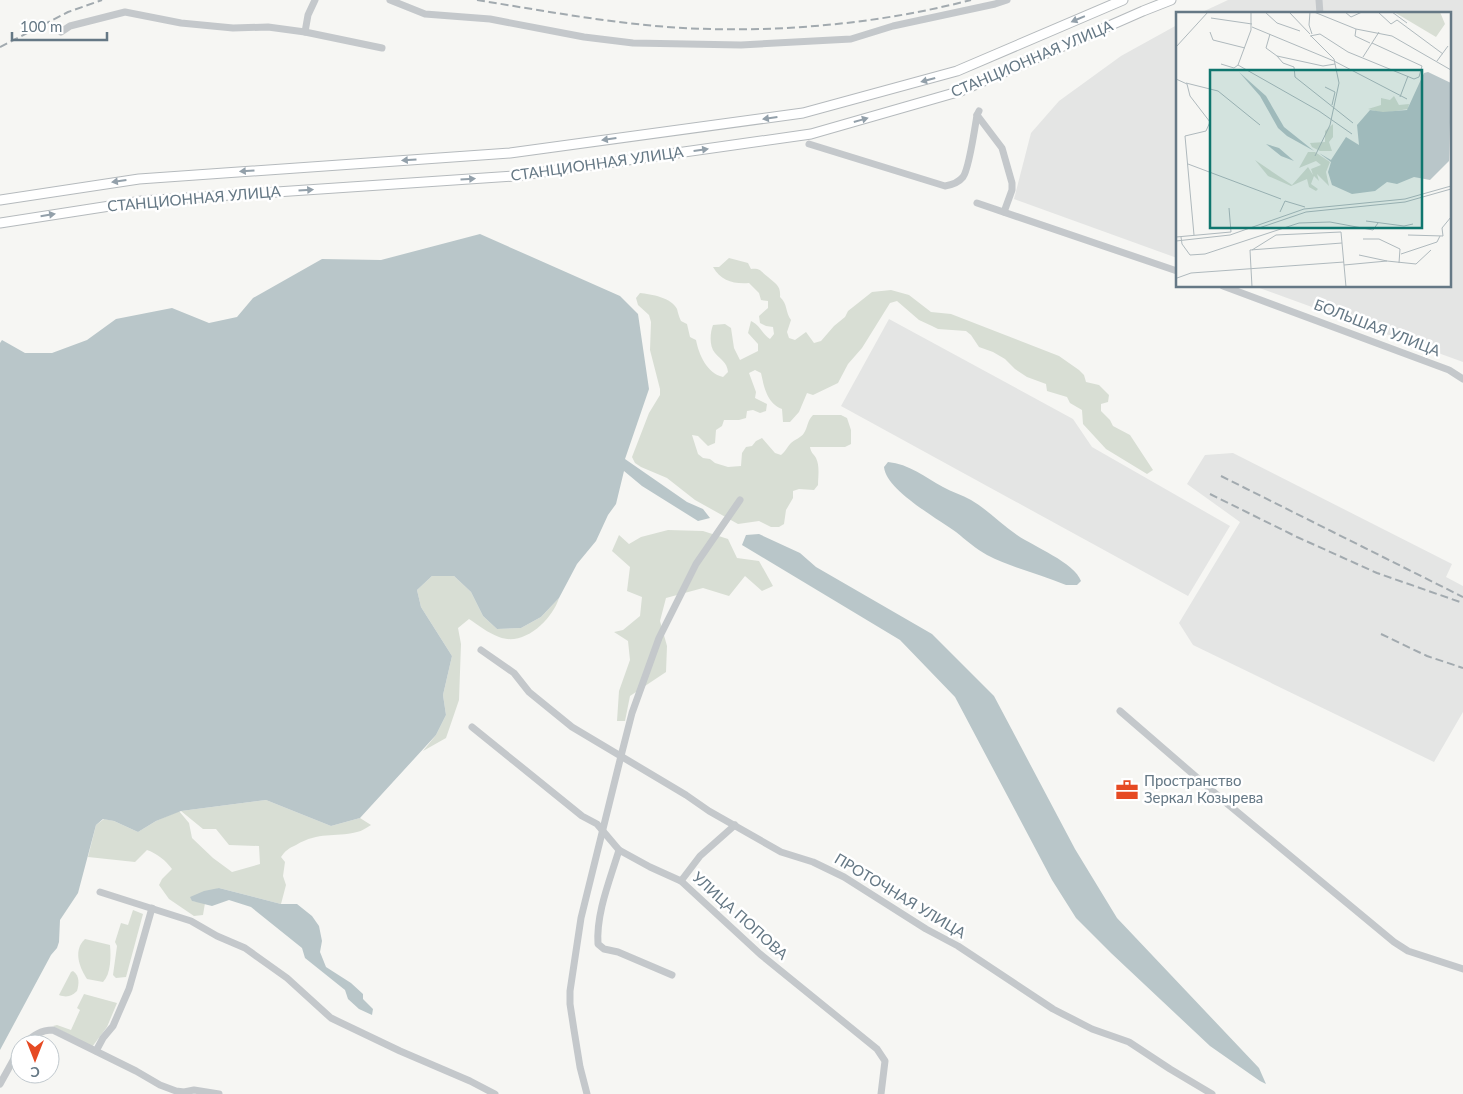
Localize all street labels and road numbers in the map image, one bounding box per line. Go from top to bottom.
street label: СТАНЦИОННАЯ УЛИЦА [948,15,1116,100]
street label: СТАНЦИОННАЯ УЛИЦА [509,142,685,184]
street label: СТАНЦИОННАЯ УЛИЦА [106,181,282,215]
street label: БОЛЬШАЯ УЛИЦА [1312,295,1444,360]
street label: ПРОТОЧНАЯ УЛИЦА [832,849,970,942]
street label: УЛИЦА ПОПОВА [689,868,793,963]

